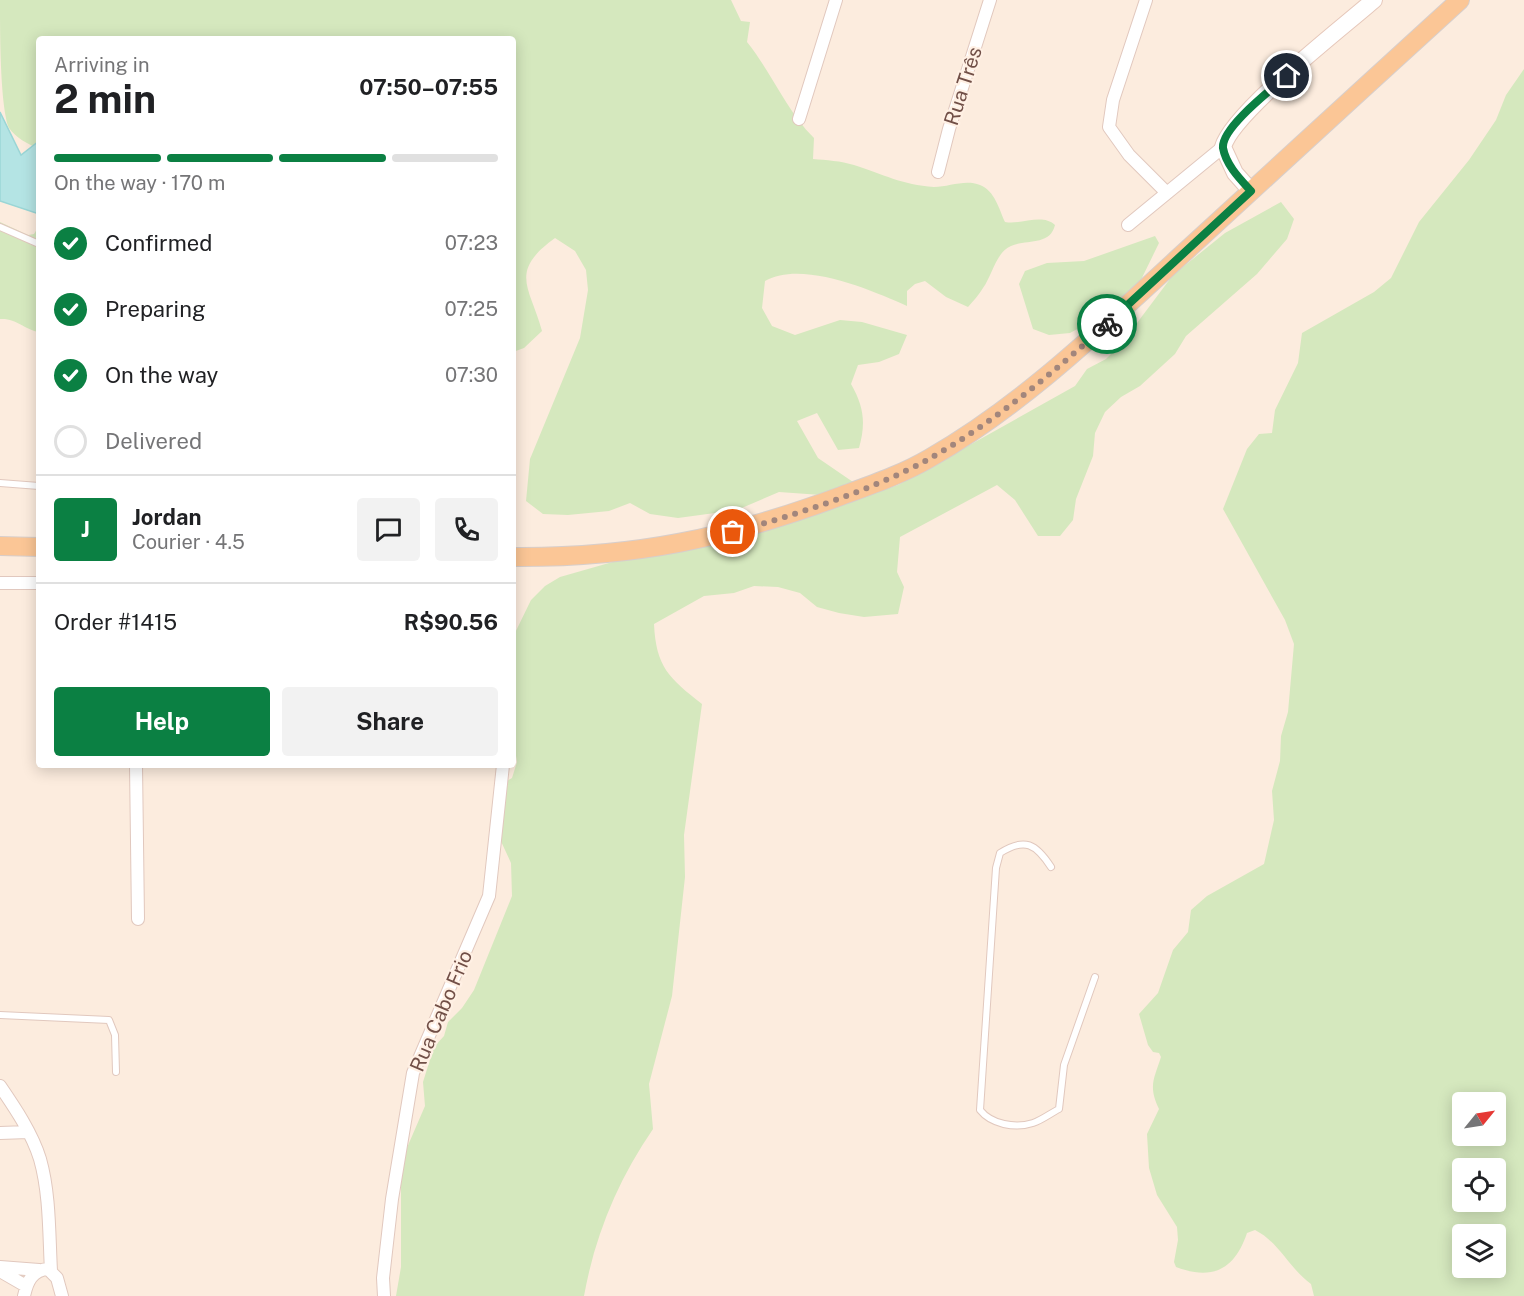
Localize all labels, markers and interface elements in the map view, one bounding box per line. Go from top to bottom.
street label: Rua Três [939,44,987,128]
pin [1261,50,1312,101]
text: Arriving in [54,53,149,77]
icon: home [1270,59,1303,92]
text: 07:50–07:55 [359,74,498,100]
text: 2 min [54,76,156,122]
text: On the way · 170 m [54,171,225,195]
icon: check [54,227,87,260]
text: Confirmed [105,230,212,256]
text: 07:23 [445,231,498,255]
icon: check [54,293,87,326]
courier [1077,294,1137,354]
text: Preparing [105,296,206,322]
text: 07:25 [444,297,498,321]
icon: bike [1091,308,1124,341]
icon: check [54,359,87,392]
text: On the way [105,362,218,388]
text: 07:30 [445,363,498,387]
text: Delivered [105,428,202,454]
button: chat [357,498,420,561]
button: phone [435,498,498,561]
text: Jordan [132,504,201,530]
pin [707,506,758,557]
icon: bag [716,515,749,548]
text: J [81,516,90,542]
text: Courier · 4.5 [132,530,245,554]
text: Order #1415 [54,609,177,635]
text: R$90.56 [404,609,498,635]
button: Help [54,687,270,756]
button: Share [282,687,498,756]
street label: Rua Cabo Frio [405,947,477,1075]
north arrow [1452,1092,1506,1146]
map controls [1452,1092,1506,1278]
button: locate [1452,1158,1506,1212]
button: layers [1452,1224,1506,1278]

